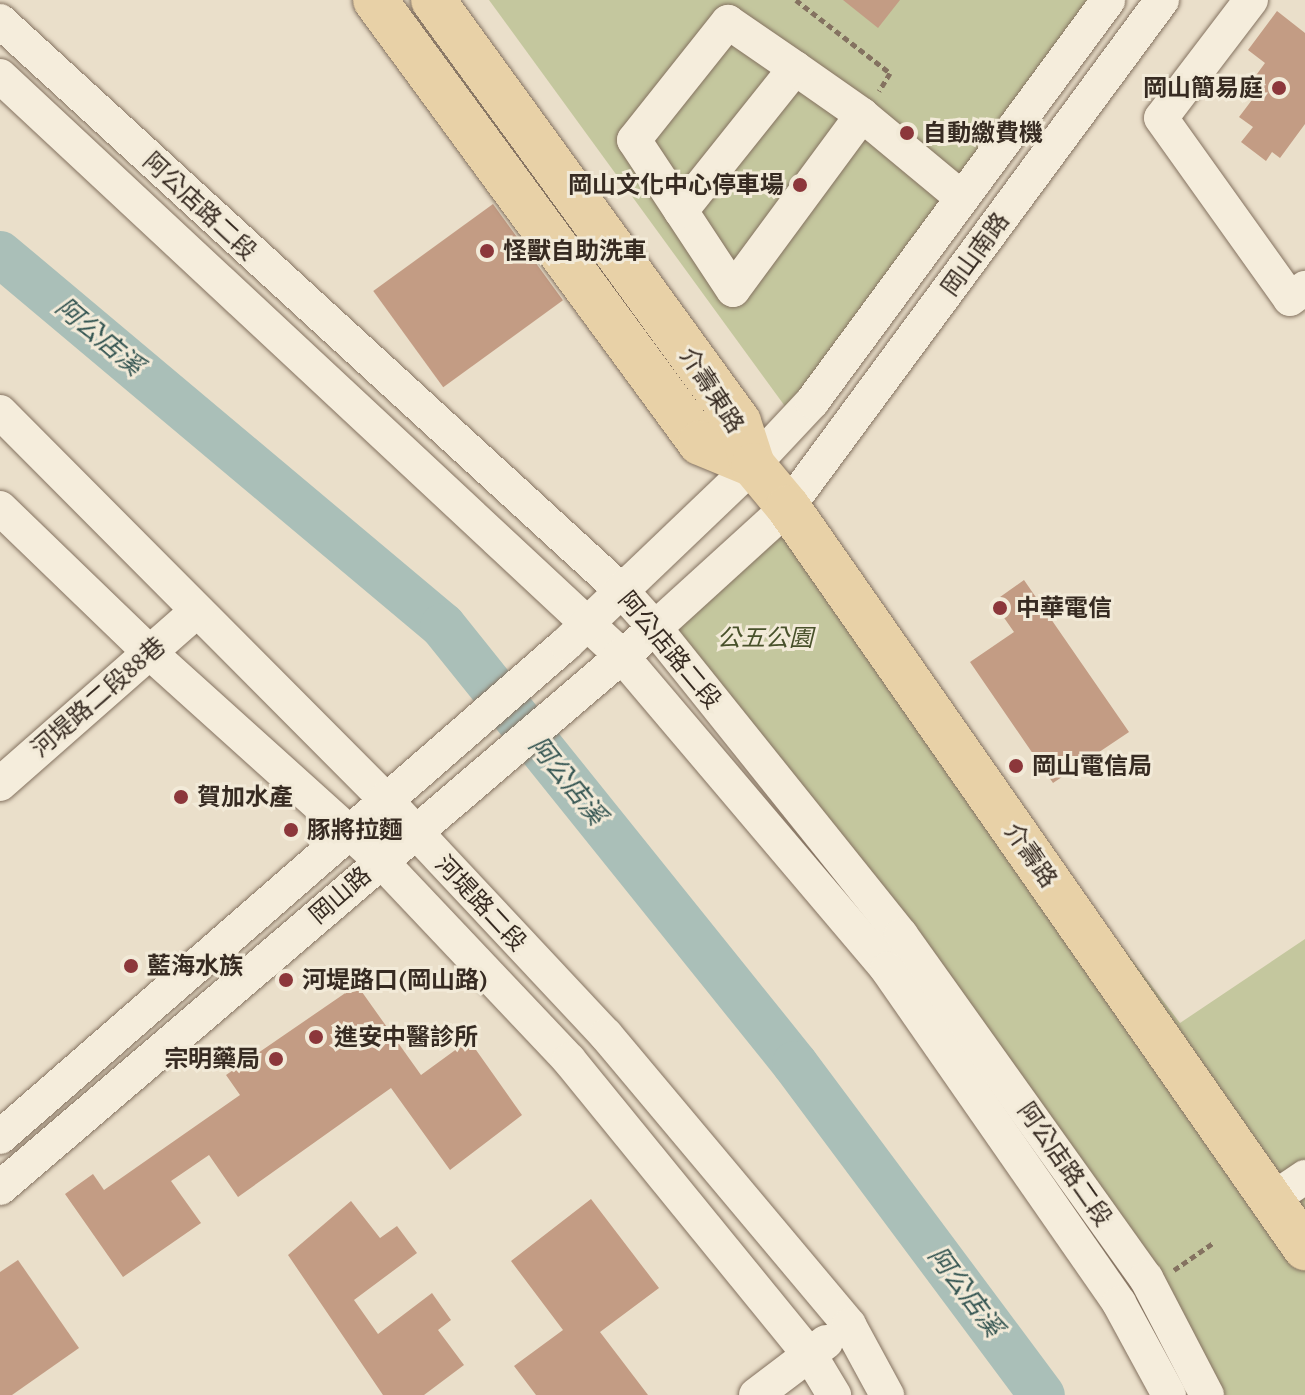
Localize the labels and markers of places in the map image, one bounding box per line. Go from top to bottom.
place label: 岡山簡易庭 [1143,74,1263,102]
marker: 岡山簡易庭 [1270,79,1288,97]
place label: 自動繳費機 [923,119,1043,147]
marker: 自動繳費機 [898,124,916,142]
place label: 岡山文化中心停車場 [568,171,784,199]
marker: 岡山文化中心停車場 [791,176,809,194]
place label: 怪獸自助洗車 [503,237,647,265]
marker: 怪獸自助洗車 [478,242,496,260]
place label: 中華電信 [1016,594,1112,622]
marker: 中華電信 [991,599,1009,617]
place label: 岡山電信局 [1032,752,1152,780]
marker: 岡山電信局 [1007,757,1025,775]
place label: 賀加水產 [197,783,293,811]
marker: 賀加水產 [172,788,190,806]
place label: 豚將拉麵 [307,816,403,844]
marker: 豚將拉麵 [282,821,300,839]
place label: 藍海水族 [147,952,243,980]
marker: 藍海水族 [122,957,140,975]
place label: 河堤路口(岡山路) [302,966,488,994]
marker: 河堤路口(岡山路) [277,971,295,989]
place label: 進安中醫診所 [334,1023,478,1051]
marker: 進安中醫診所 [305,1026,327,1048]
place label: 宗明藥局 [164,1045,260,1073]
marker: 宗明藥局 [267,1050,285,1068]

